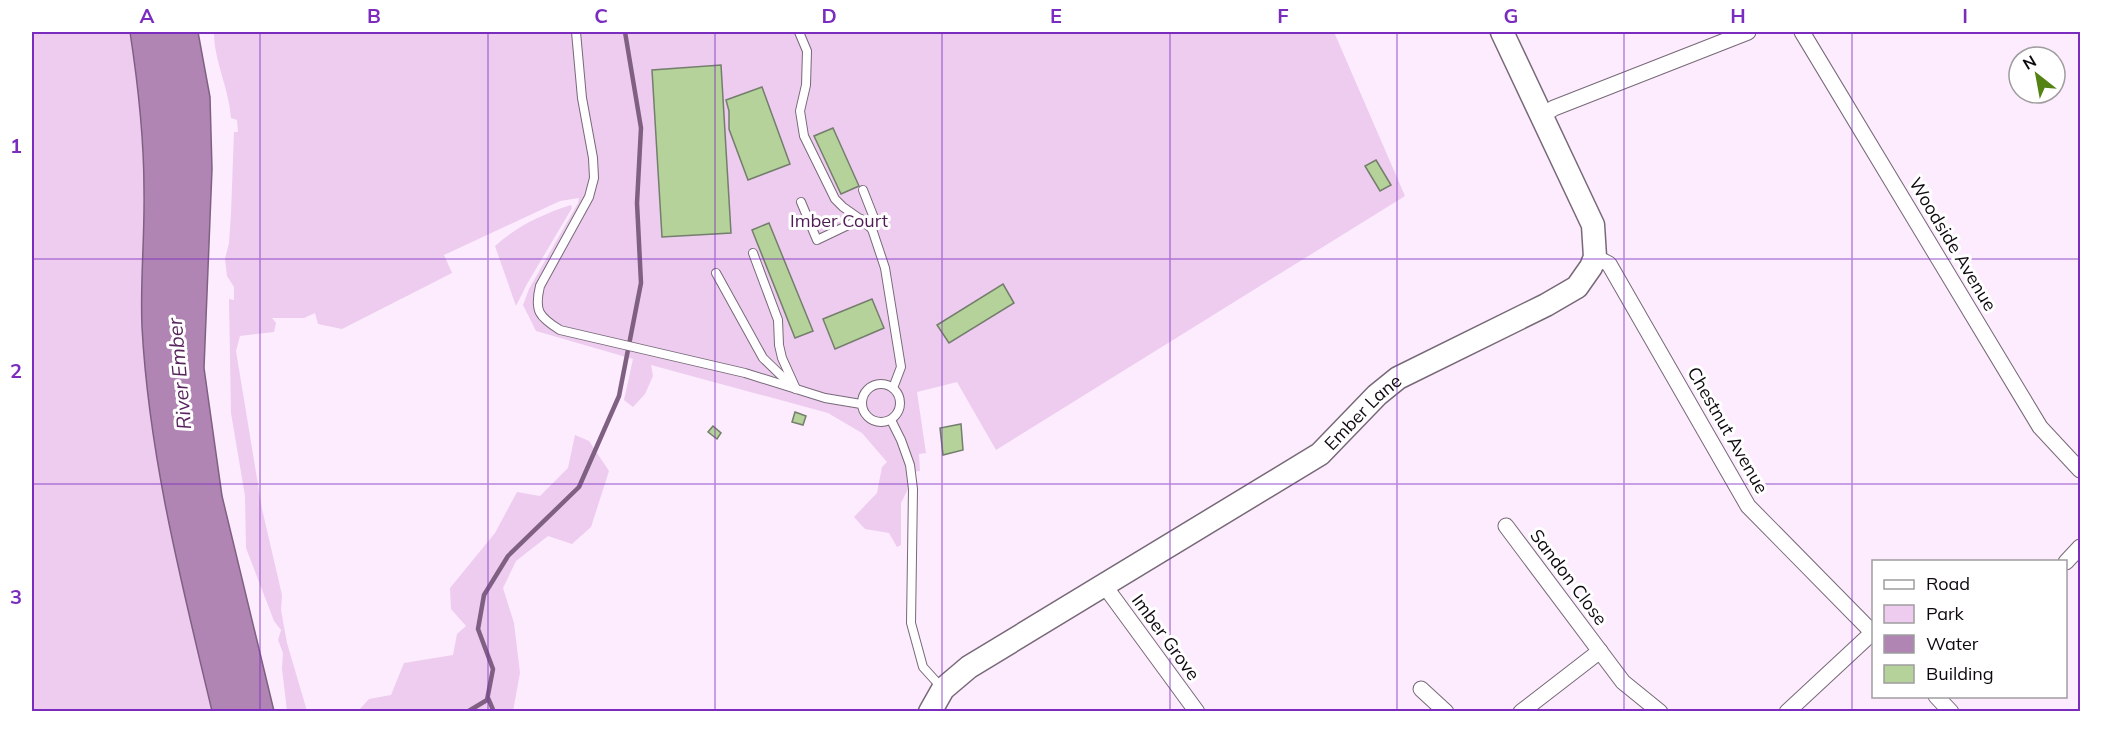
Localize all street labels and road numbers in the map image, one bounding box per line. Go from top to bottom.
street label: Woodside Avenue [1904,173,2002,315]
street label: Chestnut Avenue [1682,363,1774,497]
street label: Ember Lane [1319,369,1406,455]
street label: Sandon Close [1525,524,1613,630]
street label: Imber Grove [1127,589,1205,685]

